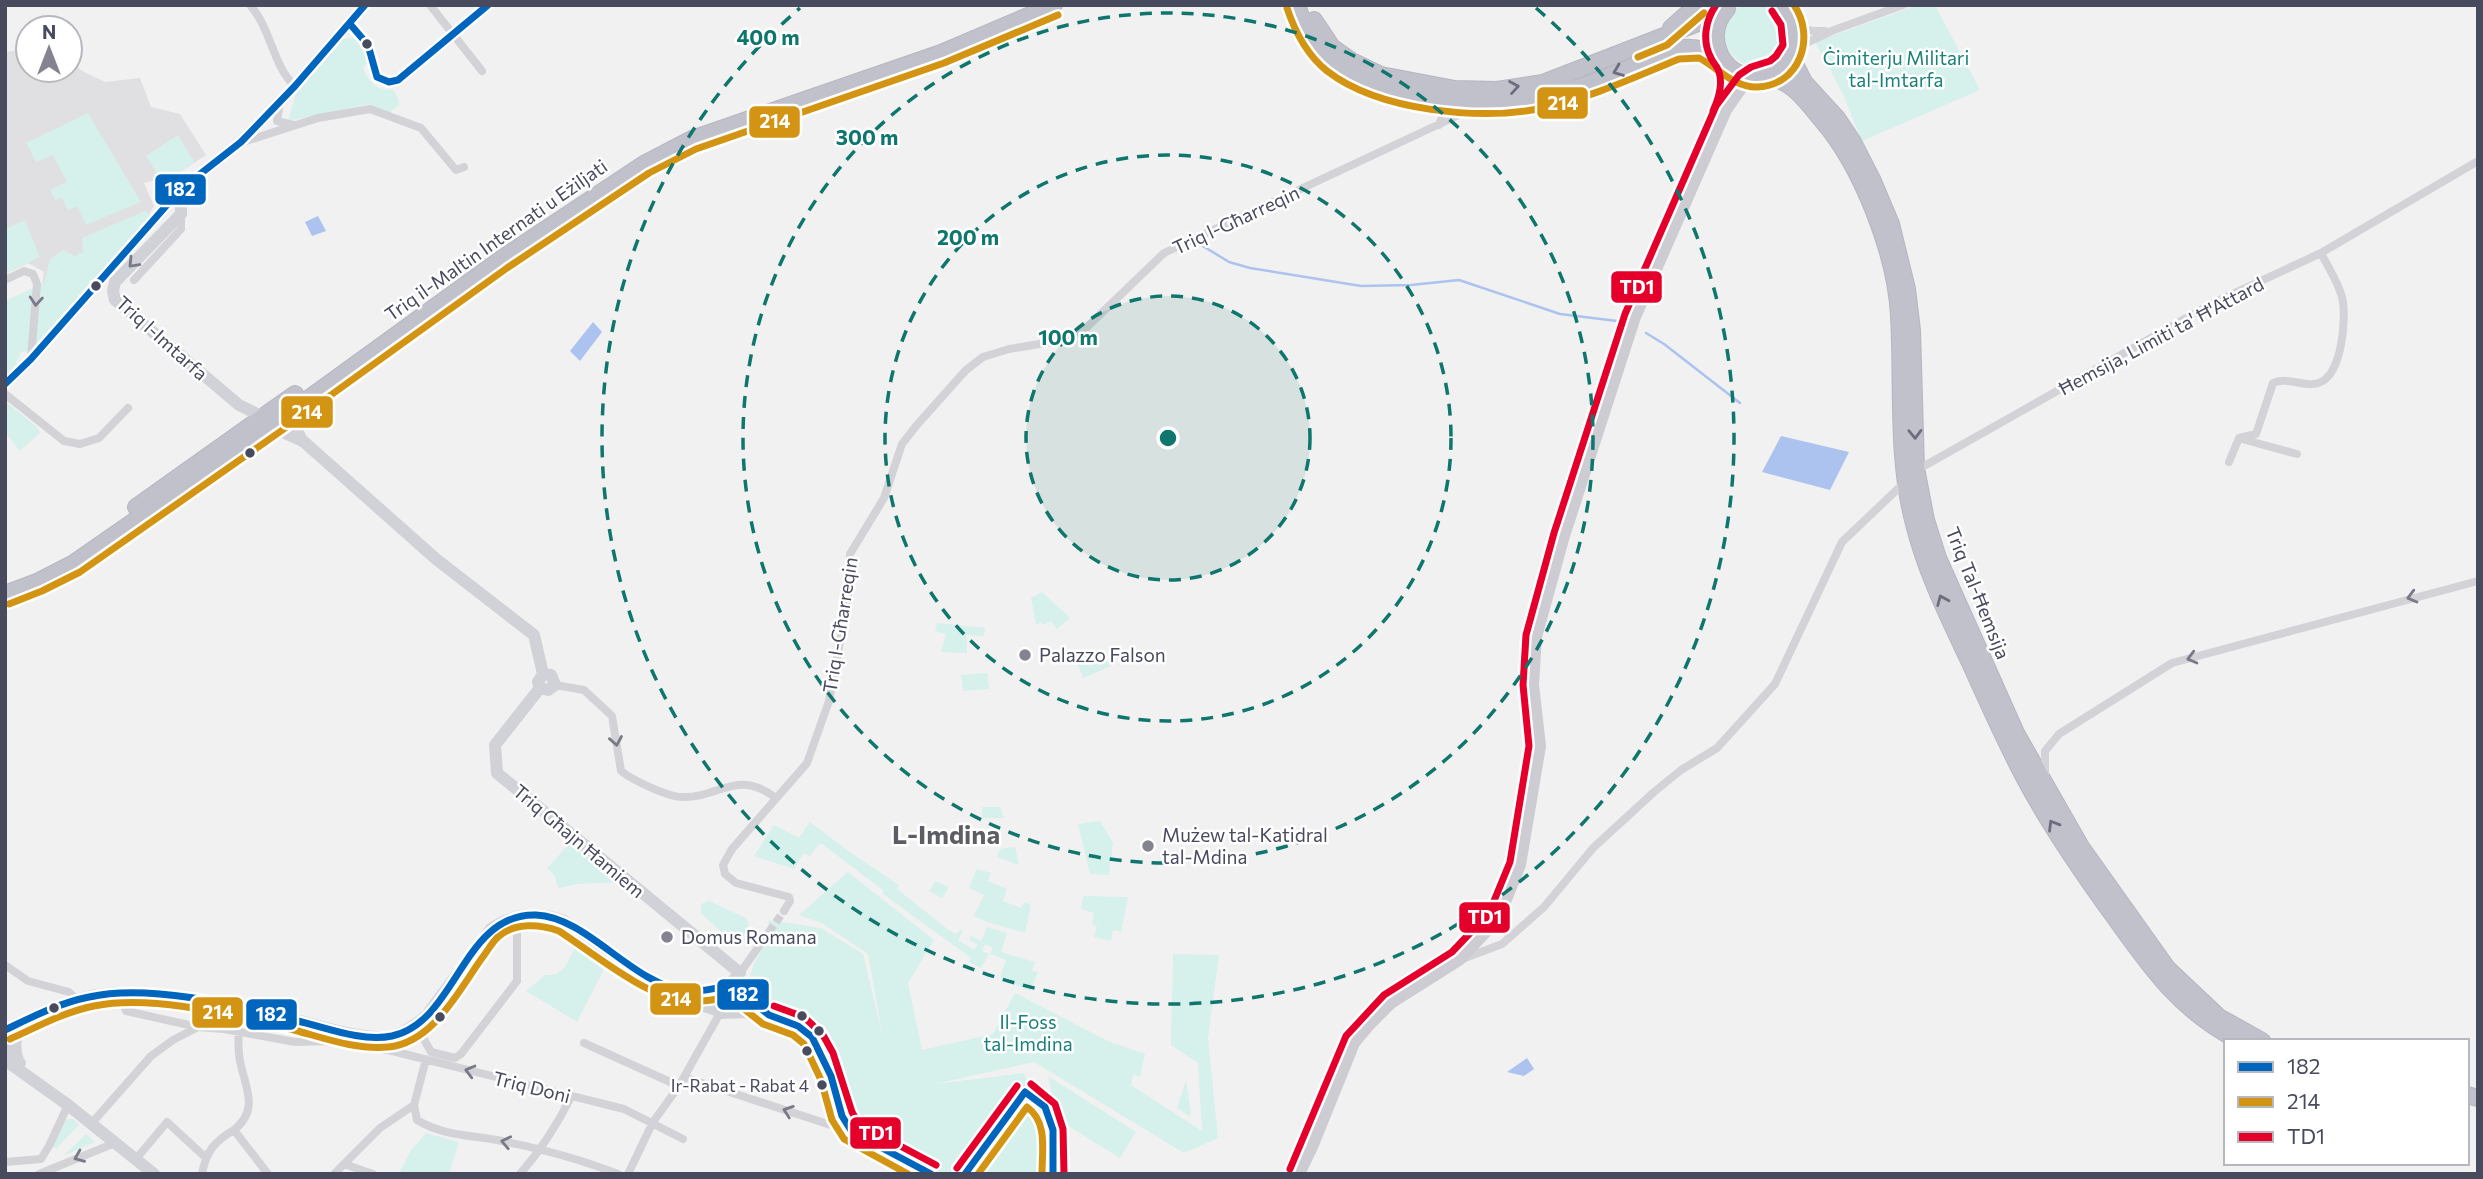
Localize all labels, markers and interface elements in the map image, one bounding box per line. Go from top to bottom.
north arrow [14,14,84,84]
text: N [42,20,56,43]
text: 400 m [736,24,800,49]
unlabelled marker [360,37,374,51]
park label: Ċimiterju Militari tal-Imtarfa [1823,46,1969,91]
one-way arrow [1613,63,1625,77]
one-way arrow [1508,80,1520,95]
line badge: 214 [1536,86,1589,120]
text: 214 [1547,91,1579,114]
line badge: 214 [748,105,801,139]
text: 214 [759,109,791,132]
text: 300 m [836,124,898,149]
street label: Triq il-Maltin Internati u Eżiljati [380,154,611,325]
line badge: 182 [154,173,207,206]
text: 182 [164,177,196,200]
street label: Triq l-Għarreqin [1169,180,1303,259]
text: 200 m [937,224,999,249]
one-way arrow [129,255,142,268]
line badge: TD1 [1610,270,1663,304]
street label: Ħemsija, Limiti ta' Ħ'Attard [2054,272,2267,399]
text: TD1 [1620,275,1654,298]
unlabelled marker [89,279,103,293]
street label: Triq l-Imtarfa [112,291,213,385]
one-way arrow [29,296,44,307]
text: 100 m [1038,324,1098,349]
line badge: 214 [280,395,334,429]
text: 214 [291,400,323,423]
centre of rings [1156,426,1180,450]
one-way arrow [1907,429,1923,439]
unlabelled marker [243,446,257,460]
street label: Triq Tal-Ħemsija [1942,523,2015,662]
street label: Triq l-Għarreqin [817,555,862,694]
one-way arrow [2406,589,2418,604]
one-way arrow [1936,594,1950,606]
place label: Palazzo Falson [1039,643,1166,666]
marker: Palazzo Falson [1017,647,1033,663]
one-way arrow [2186,649,2198,664]
one-way arrow [608,735,623,746]
street label: Triq Għajn Ħamiem [509,779,650,902]
district label: L-Imdina [892,818,1000,849]
one-way arrow [2048,820,2061,833]
place label: Mużew tal-Katidral tal-Mdina [1162,823,1328,868]
marker: Mużew tal-Katidral tal-Mdina [1140,838,1156,854]
line badge: TD1 [1458,901,1511,934]
text: TD1 [1468,905,1502,928]
place label: Domus Romana [681,925,817,948]
marker: Domus Romana [659,929,675,945]
line badge: 182 [716,978,770,1011]
line badge: 214 [649,982,702,1016]
text: 182 [727,982,759,1005]
text: 214 [660,987,692,1010]
line badge: 214 [191,996,244,1029]
line badge: 182 [245,998,298,1031]
text: 214 [202,1000,234,1023]
unlabelled marker [47,1001,61,1015]
text: 182 [255,1002,287,1025]
unlabelled marker [795,1009,809,1023]
unlabelled marker [433,1010,447,1024]
park label: Il-Foss tal-Imdina [983,1010,1073,1055]
unlabelled marker [812,1024,826,1038]
legend [2224,1039,2469,1165]
unlabelled marker [800,1044,814,1058]
text: 182 [2287,1053,2320,1078]
one-way arrow [464,1064,476,1079]
street label: Triq Doni [491,1066,573,1107]
place label: Ir-Rabat - Rabat 4 [671,1075,809,1096]
marker: Ir-Rabat - Rabat 4 [815,1078,829,1092]
text: 214 [2287,1088,2321,1113]
one-way arrow [782,1105,794,1119]
line badge: TD1 [849,1116,902,1150]
text: TD1 [859,1121,893,1144]
text: TD1 [2287,1123,2325,1148]
one-way arrow [500,1135,512,1150]
one-way arrow [73,1148,85,1162]

